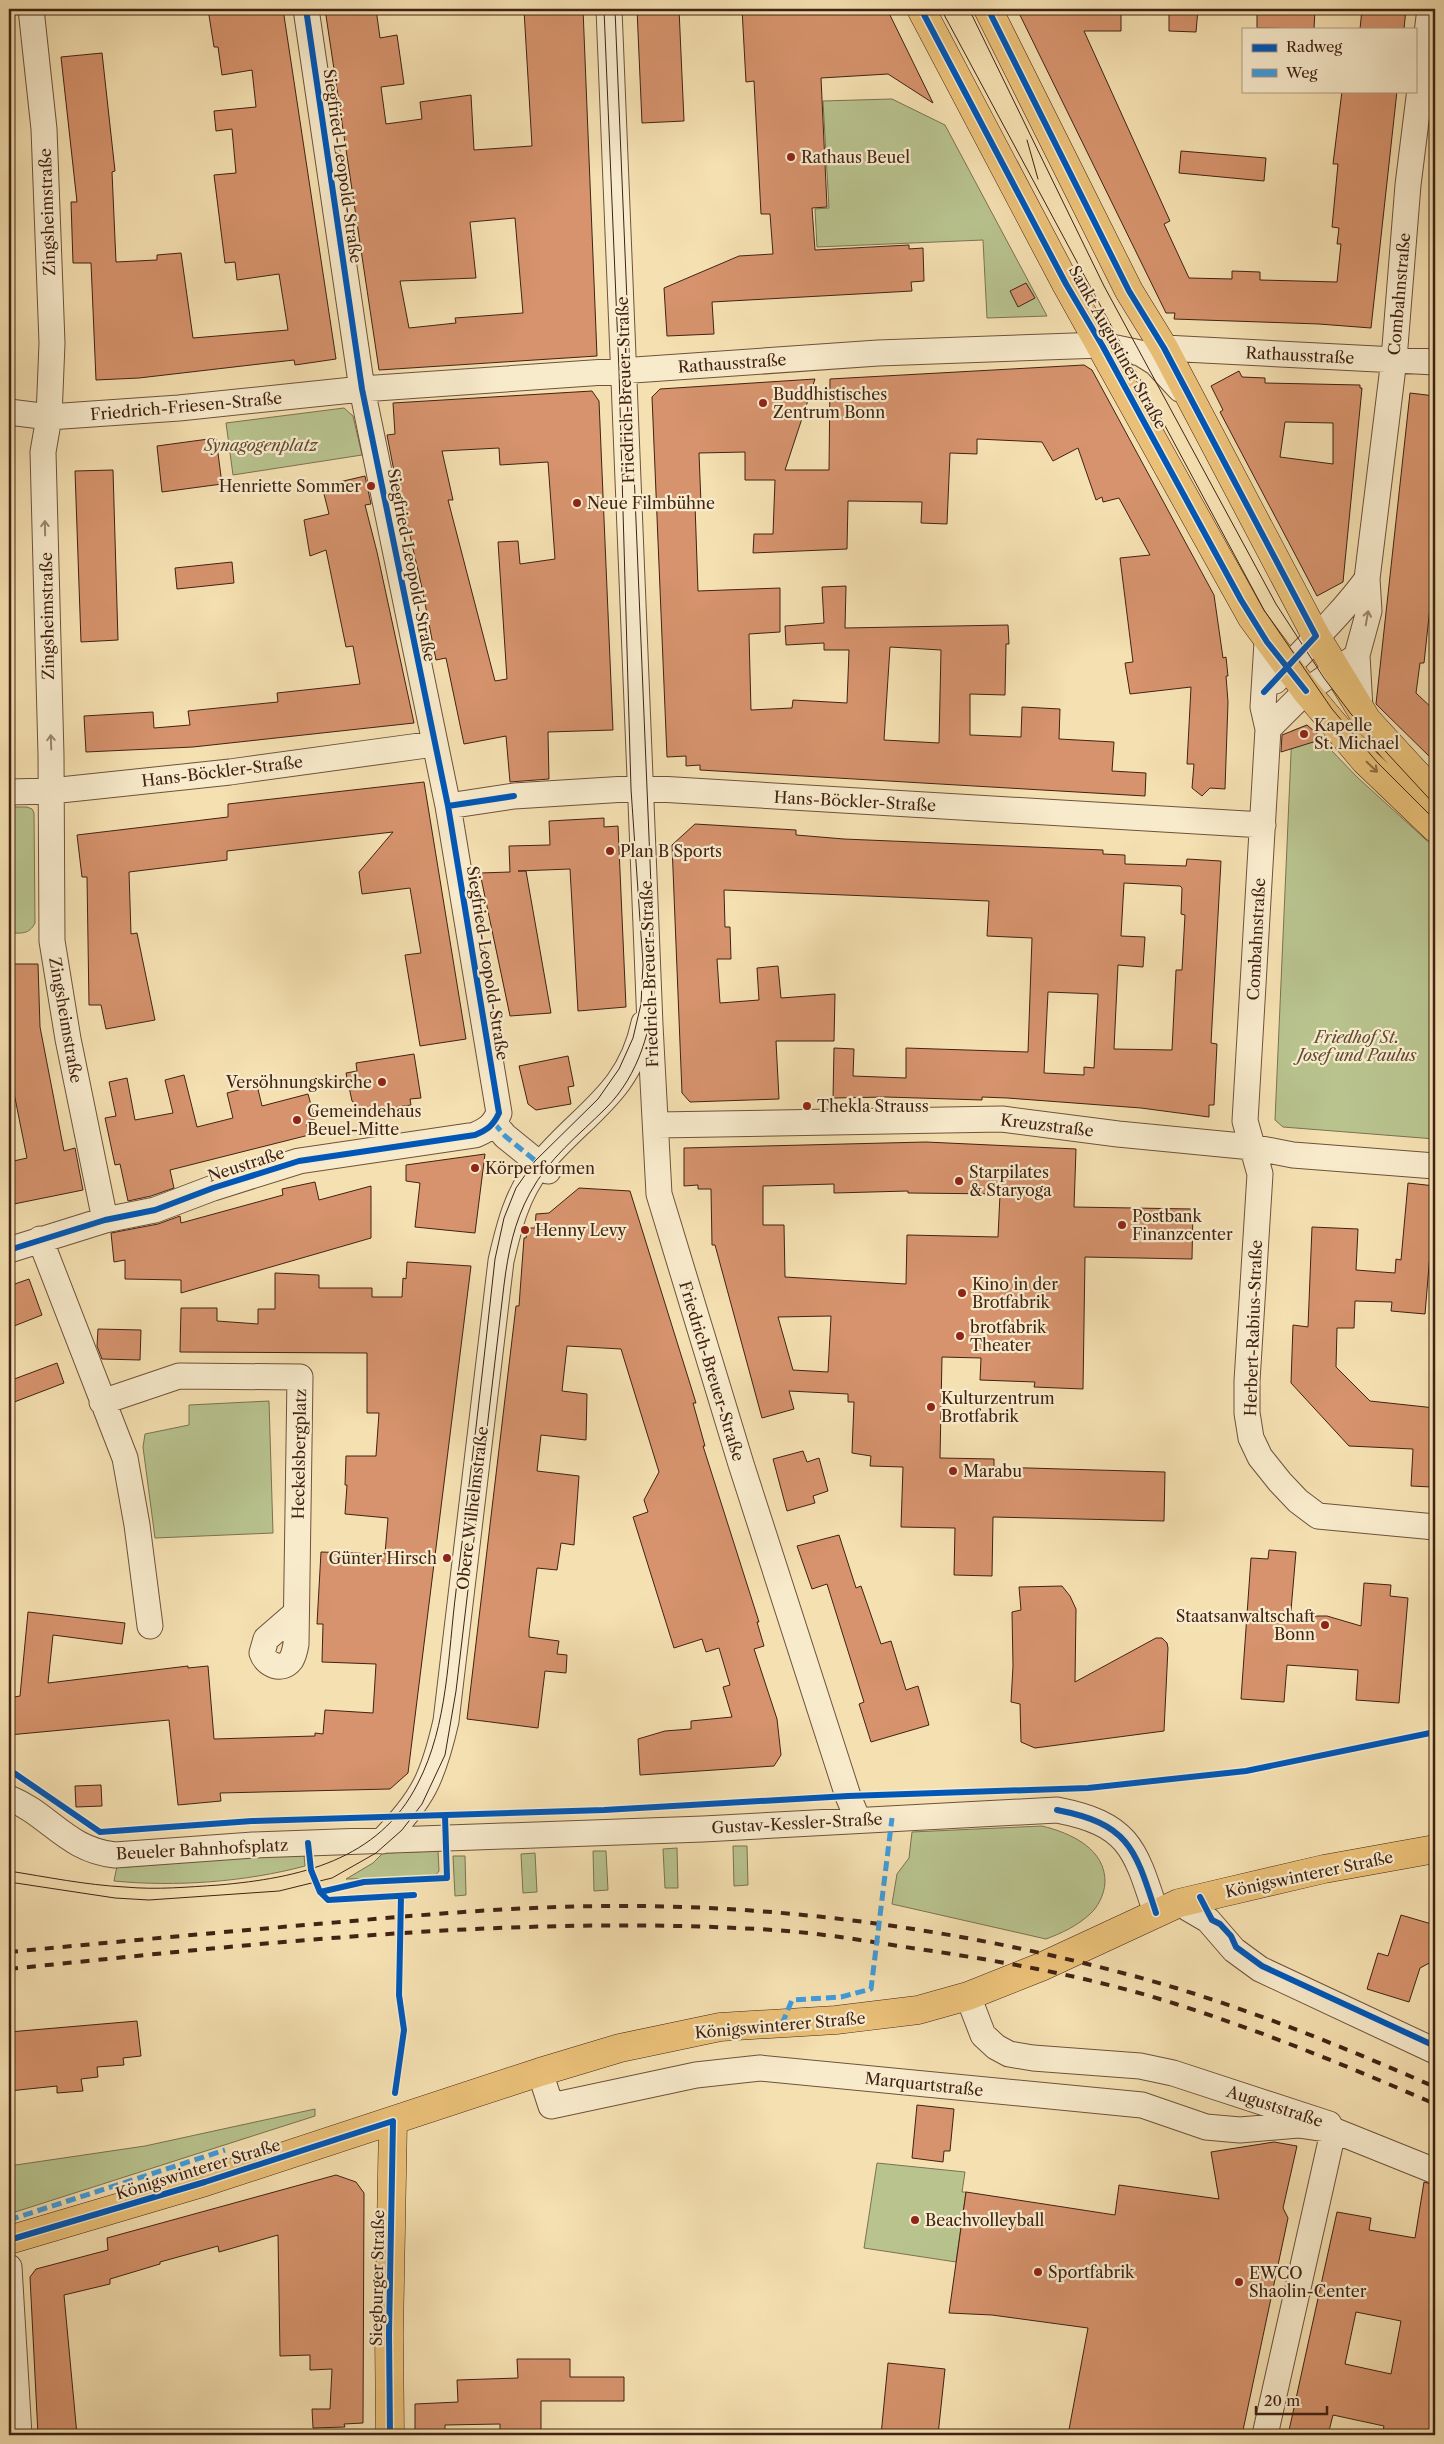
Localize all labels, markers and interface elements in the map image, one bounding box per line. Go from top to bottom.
legend [1242,28,1416,92]
text: Radweg [1286,37,1342,56]
text: Weg [1285,63,1318,82]
street label: Siegfried-Leopold-Straße [319,67,367,265]
place label: Rathaus Beuel [801,147,910,167]
street label: Zingsheimstraße [35,148,59,276]
marker: Rathaus Beuel [785,151,797,163]
street label: Combahnstraße [1384,232,1414,356]
street label: Sankt Augustiner Straße [1065,262,1171,432]
street label: Friedrich-Breuer-Straße [612,296,638,484]
street label: Rathausstraße [1245,342,1355,368]
street label: Rathausstraße [677,349,787,377]
place label: Buddhistisches Zentrum Bonn [773,384,887,422]
street label: Friedrich-Friesen-Straße [89,388,283,424]
marker: Buddhistisches Zentrum Bonn [757,397,769,409]
park label: Synagogenplatz [203,435,319,455]
street label: Siegfried-Leopold-Straße [383,467,441,663]
place label: Henriette Sommer [219,476,361,496]
marker: Henriette Sommer [365,480,377,492]
place label: Neue Filmbühne [587,493,715,513]
marker: Neue Filmbühne [571,497,583,509]
one-way arrow [40,520,50,536]
street label: Zingsheimstraße [36,552,58,680]
one-way arrow [1363,610,1373,626]
place label: Kapelle St. Michael [1314,715,1400,753]
marker: Kapelle St. Michael [1298,728,1310,740]
one-way arrow [46,735,55,751]
street label: Hans-Böckler-Straße [140,751,304,791]
one-way arrow [1365,761,1378,773]
street label: Hans-Böckler-Straße [773,787,937,815]
place label: Plan B Sports [620,841,722,861]
marker: Plan B Sports [604,845,616,857]
street label: Siegfried-Leopold-Straße [463,865,513,1062]
street label: Combahnstraße [1243,877,1269,1001]
street label: Friedrich-Breuer-Straße [636,880,662,1068]
street label: Zingsheimstraße [45,955,87,1085]
park label: Friedhof St. Josef und Paulus [1293,1027,1416,1065]
place label: Versöhnungskirche [225,1072,372,1092]
marker: Versöhnungskirche [376,1076,388,1088]
place label: Thekla Strauss [817,1096,929,1116]
marker: Thekla Strauss [801,1100,813,1112]
place label: Gemeindehaus Beuel-Mitte [307,1101,422,1139]
street label: Kreuzstraße [999,1109,1095,1141]
marker: Gemeindehaus Beuel-Mitte [291,1114,303,1126]
street label: Neustraße [205,1142,287,1186]
place label: Körperformen [485,1158,595,1178]
marker: Körperformen [469,1162,481,1174]
place label: Starpilates & Staryoga [969,1162,1052,1200]
marker: Starpilates & Staryoga [953,1175,965,1187]
place label: Postbank Finanzcenter [1132,1206,1233,1244]
marker: Postbank Finanzcenter [1116,1219,1128,1231]
place label: Henny Levy [535,1220,627,1240]
marker: Henny Levy [519,1224,531,1236]
street label: Herbert-Rabius-Straße [1240,1239,1266,1417]
place label: Kino in der Brotfabrik [972,1274,1058,1312]
street label: Friedrich-Breuer-Straße [675,1279,749,1463]
marker: Kino in der Brotfabrik [956,1287,968,1299]
place label: brotfabrik Theater [970,1317,1047,1355]
marker: brotfabrik Theater [954,1330,966,1342]
street label: Heckelsbergplatz [288,1388,310,1520]
place label: Kulturzentrum Brotfabrik [941,1388,1055,1426]
marker: Kulturzentrum Brotfabrik [925,1401,937,1413]
street label: Obere Wilhelmstraße [452,1425,492,1591]
place label: Marabu [963,1461,1022,1481]
marker: Marabu [947,1465,959,1477]
place label: Günter Hirsch [328,1548,437,1568]
marker: Günter Hirsch [441,1552,453,1564]
place label: Staatsanwaltschaft Bonn [1176,1606,1315,1644]
marker: Staatsanwaltschaft Bonn [1319,1619,1331,1631]
street label: Gustav-Kessler-Straße [711,1809,883,1837]
street label: Beueler Bahnhofsplatz [115,1835,289,1863]
street label: Königswinterer Straße [1223,1846,1395,1902]
street label: Königswinterer Straße [694,2008,866,2042]
street label: Marquartstraße [864,2068,984,2100]
street label: Auguststraße [1223,2081,1326,2131]
street label: Königswinterer Straße [113,2134,283,2204]
street label: Siegburger Straße [366,2210,388,2346]
place label: Beachvolleyball [925,2210,1045,2230]
marker: Beachvolleyball [909,2214,921,2226]
place label: Sportfabrik [1048,2262,1135,2282]
place label: EWCO Shaolin-Center [1249,2263,1367,2301]
marker: Sportfabrik [1032,2266,1044,2278]
marker: EWCO Shaolin-Center [1233,2276,1245,2288]
scale bar [1256,2384,1328,2416]
text: 20 m [1264,2391,1300,2410]

